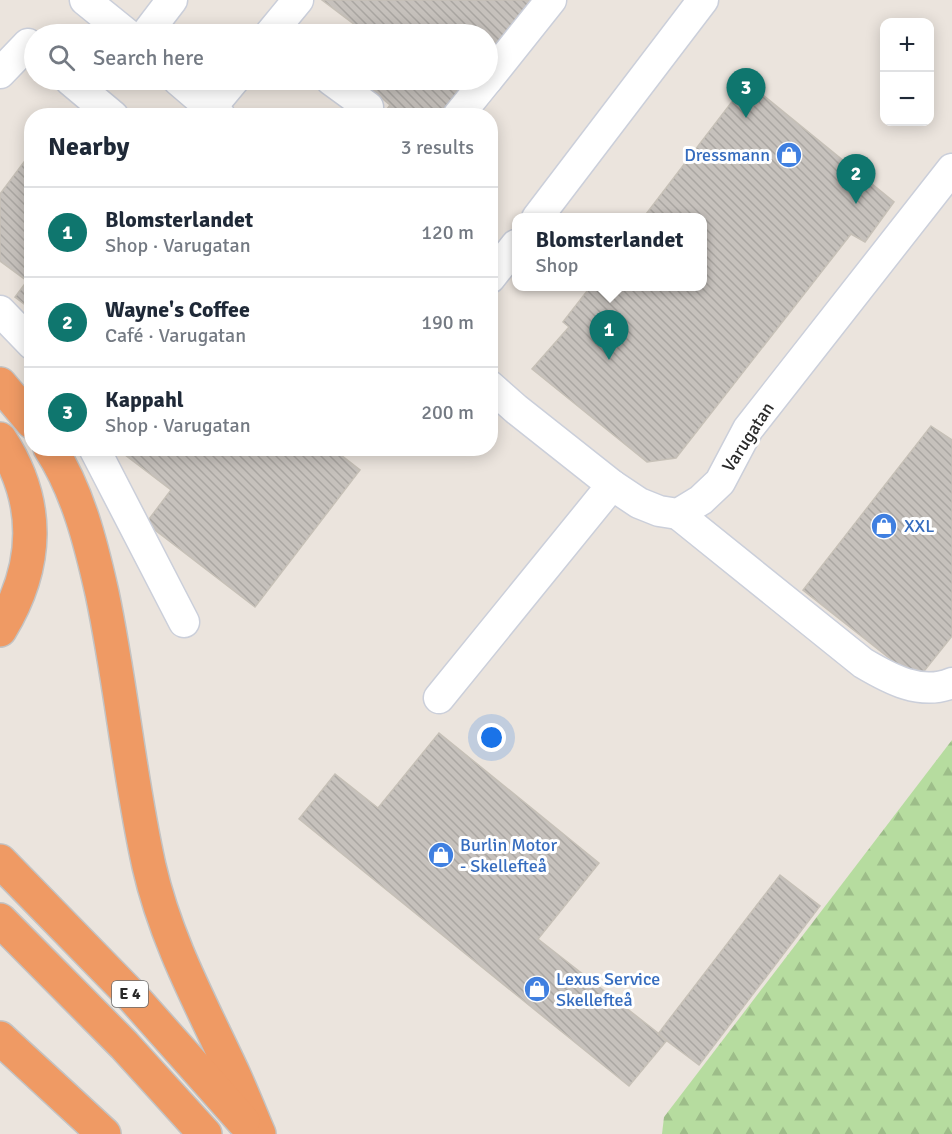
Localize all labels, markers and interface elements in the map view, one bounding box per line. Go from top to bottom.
map controls [880,18,934,126]
button: + [880,18,934,72]
search box [24,24,498,90]
icon: search [45,41,78,74]
text: Search here [93,44,204,71]
pin: 3 [726,68,766,118]
button: − [880,72,934,126]
text: Nearby [48,131,129,163]
text: 3 results [401,135,474,160]
shop icon: Dressmann [774,140,804,170]
place label: Dressmann [684,144,770,166]
pin: 2 [836,154,876,204]
text: Blomsterlandet [105,206,253,233]
popup [512,213,707,291]
text: 1 [62,220,73,245]
text: 120 m [421,220,474,245]
text: Blomsterlandet [535,226,684,253]
text: Shop · Varugatan [105,233,251,258]
text: Shop [535,253,578,278]
text: Wayne's Coffee [105,296,250,323]
text: 2 [62,310,73,335]
text: 190 m [421,310,474,335]
pin: 1 [590,310,628,360]
text: Café · Varugatan [105,323,246,348]
text: Kappahl [105,386,184,413]
street label: Varugatan [717,398,779,476]
text: 3 [62,400,73,425]
text: 200 m [421,400,474,425]
text: Shop · Varugatan [105,413,251,438]
shop icon: XXL [869,511,899,541]
place label: XXL [904,515,934,537]
your location [477,723,506,752]
place label: Burlin Motor - Skellefteå [460,834,557,877]
shop icon: Burlin Motor - Skellefteå [426,840,456,870]
place label: Lexus Service Skellefteå [556,968,660,1011]
shop icon: Lexus Service Skellefteå [522,974,552,1004]
road number: E 4 [112,981,148,1007]

